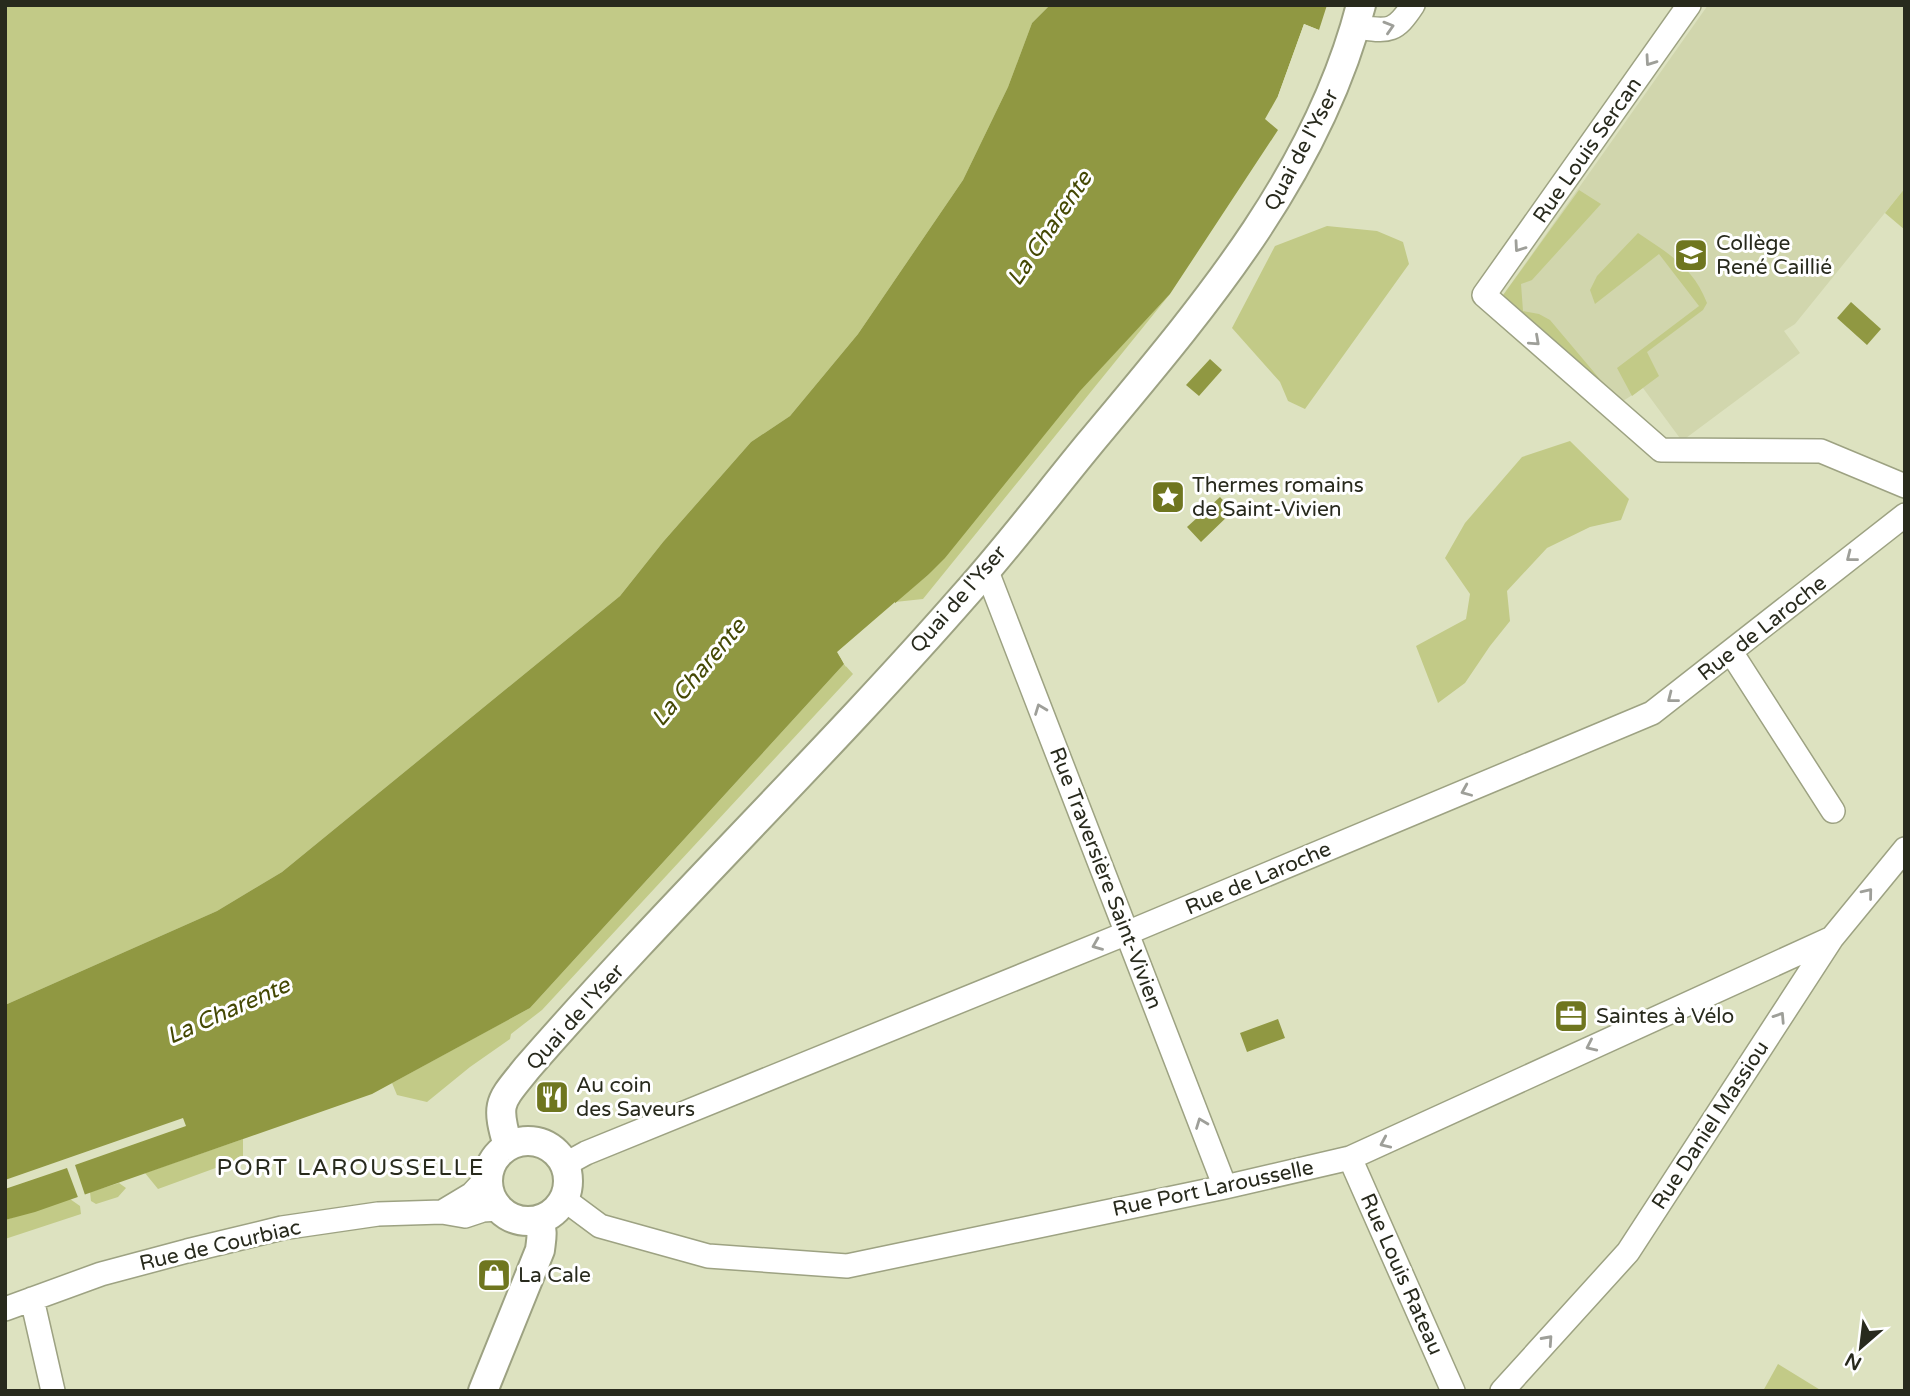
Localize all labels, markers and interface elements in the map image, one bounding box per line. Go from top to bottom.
one-way arrow [1382,20,1395,35]
one-way arrow [1646,53,1658,66]
street label: Rue Louis Sercan [1528,73,1647,228]
street label: Quai de l'Yser [1259,85,1344,215]
water label: La Charente [1001,164,1099,291]
place label: Collège René Caillié [1716,231,1832,280]
school or university icon: Collège René Caillié [1672,236,1710,274]
one-way arrow [1514,239,1527,252]
one-way arrow [1527,333,1540,345]
place label: Thermes romains de Saint-Vivien [1192,473,1364,522]
place icon: Thermes romains de Saint-Vivien [1149,478,1187,516]
street label: Quai de l'Yser [905,540,1012,658]
one-way arrow [1847,549,1859,562]
street label: Rue de Laroche [1693,570,1832,686]
water label: La Charente [646,612,753,732]
one-way arrow [1668,689,1680,702]
one-way arrow [1035,704,1049,716]
street label: Rue Traversière Saint-Vivien [1044,744,1167,1013]
one-way arrow [1460,783,1473,797]
street label: Rue de Laroche [1182,836,1335,920]
one-way arrow [1860,889,1872,902]
one-way arrow [1092,936,1104,950]
street label: Quai de l'Yser [521,959,630,1076]
water label: La Charente [162,970,296,1051]
office icon: Saintes à Vélo [1552,997,1590,1035]
place label: Saintes à Vélo [1596,1004,1734,1029]
one-way arrow [1772,1012,1785,1025]
street label: Rue Daniel Massiou [1647,1036,1774,1214]
one-way arrow [1586,1038,1598,1052]
place label: Au coin des Saveurs [576,1073,695,1122]
restaurant icon: Au coin des Saveurs [533,1078,571,1116]
one-way arrow [1195,1118,1209,1130]
one-way arrow [1379,1135,1392,1149]
district label: PORT LAROUSSELLE [216,1154,486,1182]
street label: Rue Port Larousselle [1110,1155,1316,1222]
street label: Rue Louis Rateau [1355,1190,1448,1359]
street label: Rue de Courbiac [137,1215,303,1276]
shop icon: La Cale [475,1256,513,1294]
place label: La Cale [518,1263,591,1288]
north arrow [1826,1312,1896,1382]
one-way arrow [1539,1335,1552,1348]
text: N [1842,1348,1865,1374]

